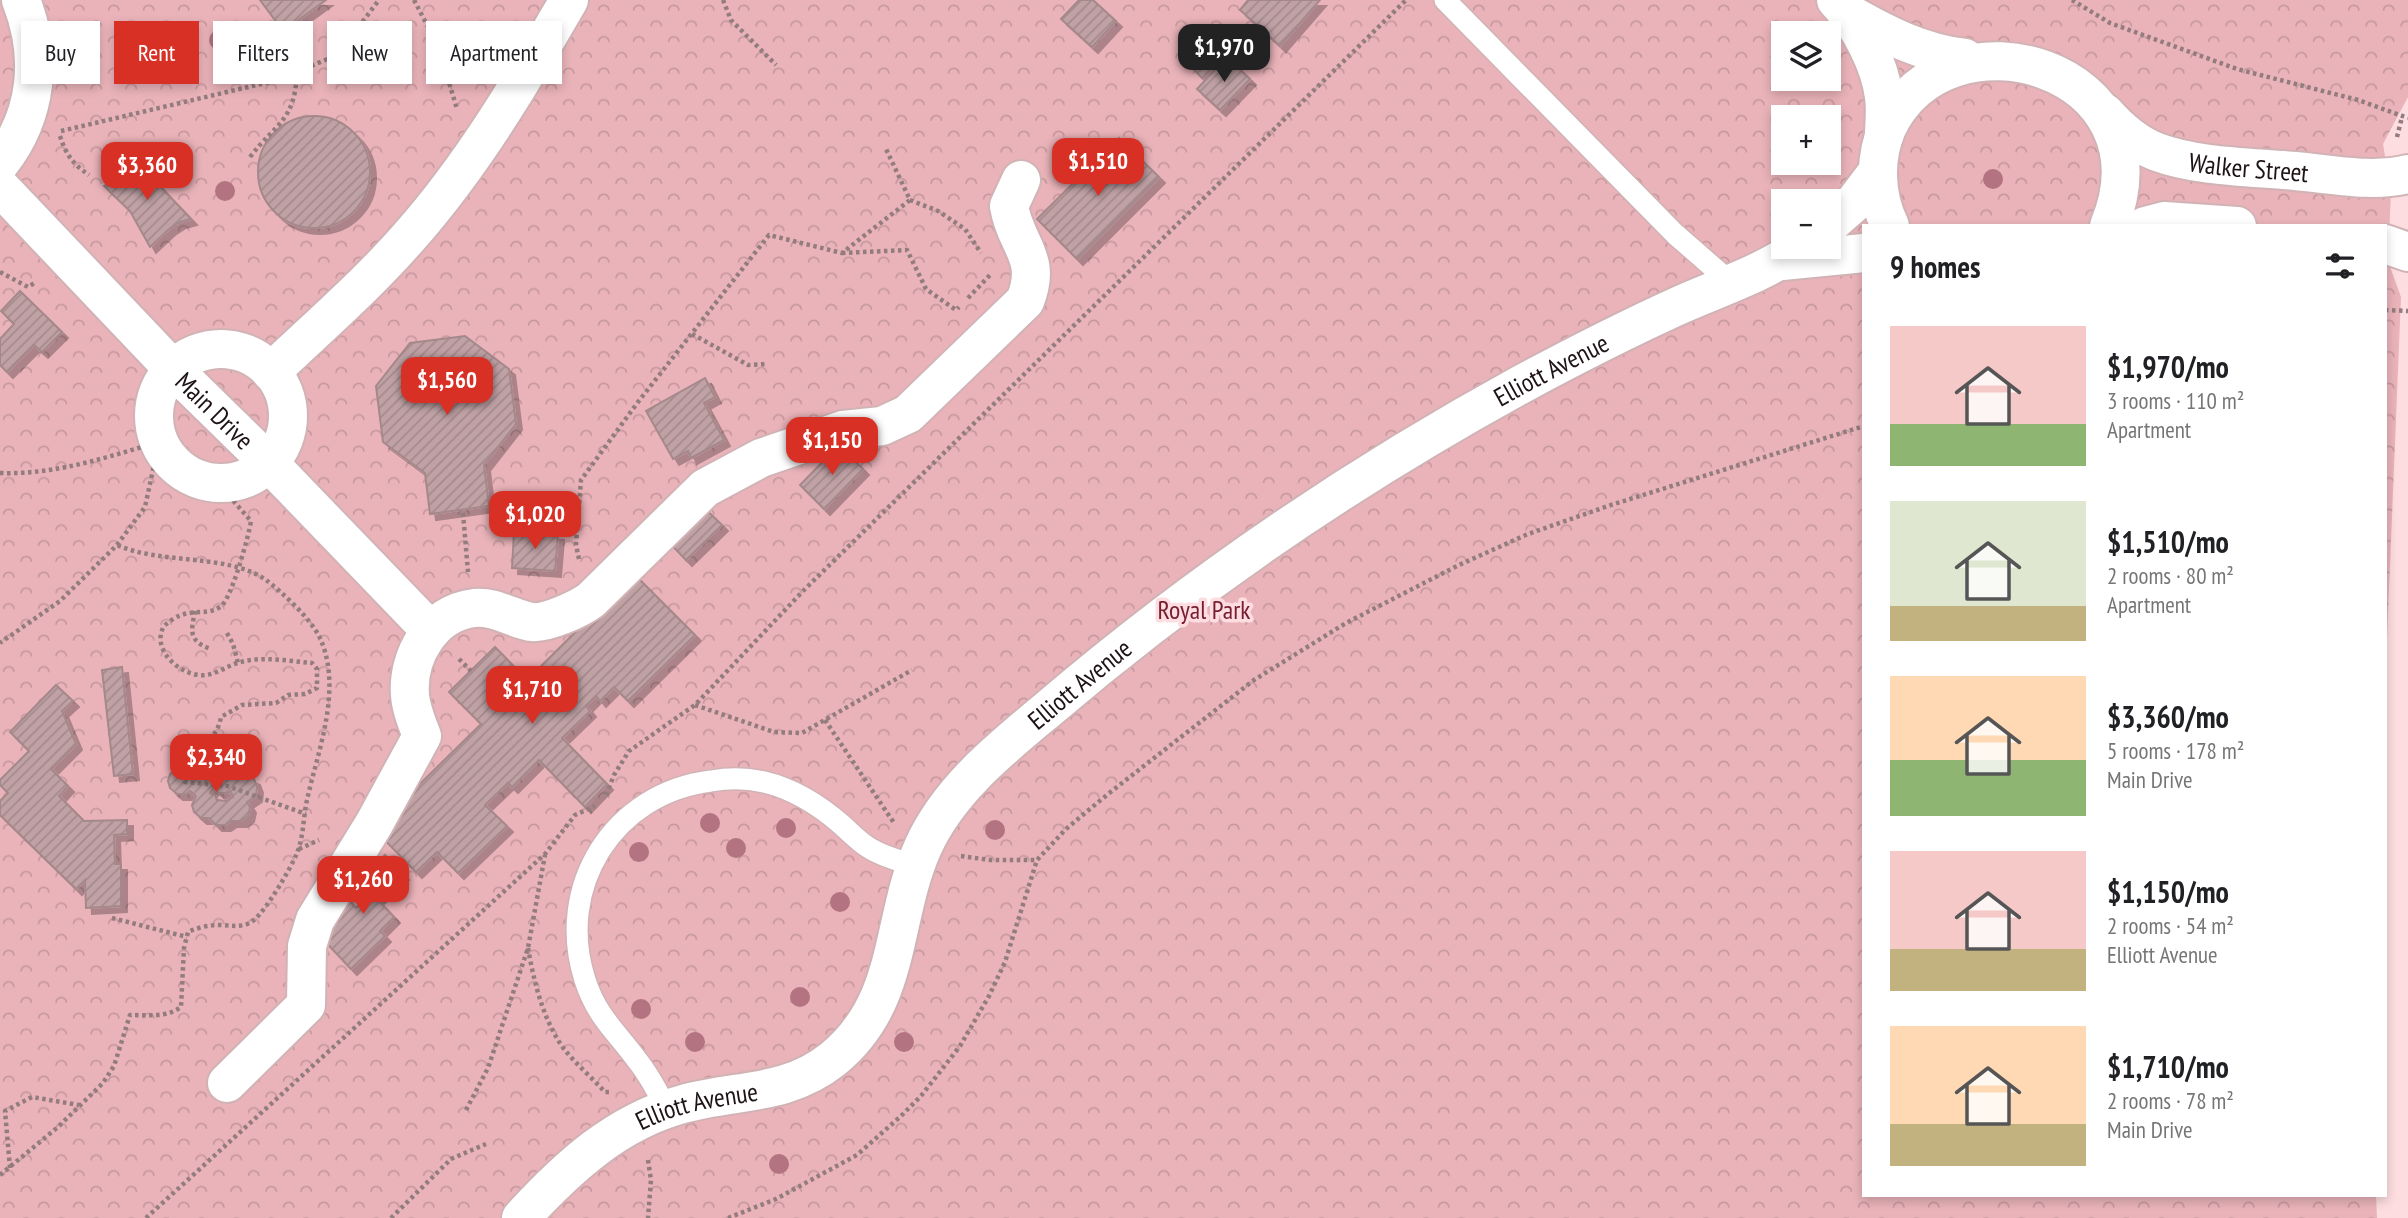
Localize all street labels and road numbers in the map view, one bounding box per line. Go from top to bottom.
street label: Walker Street [2186,144,2310,189]
street label: Elliott Avenue [1488,325,1614,413]
street label: Main Drive [169,365,261,456]
street label: Elliott Avenue [1021,631,1138,736]
street label: Elliott Avenue [630,1074,760,1137]

